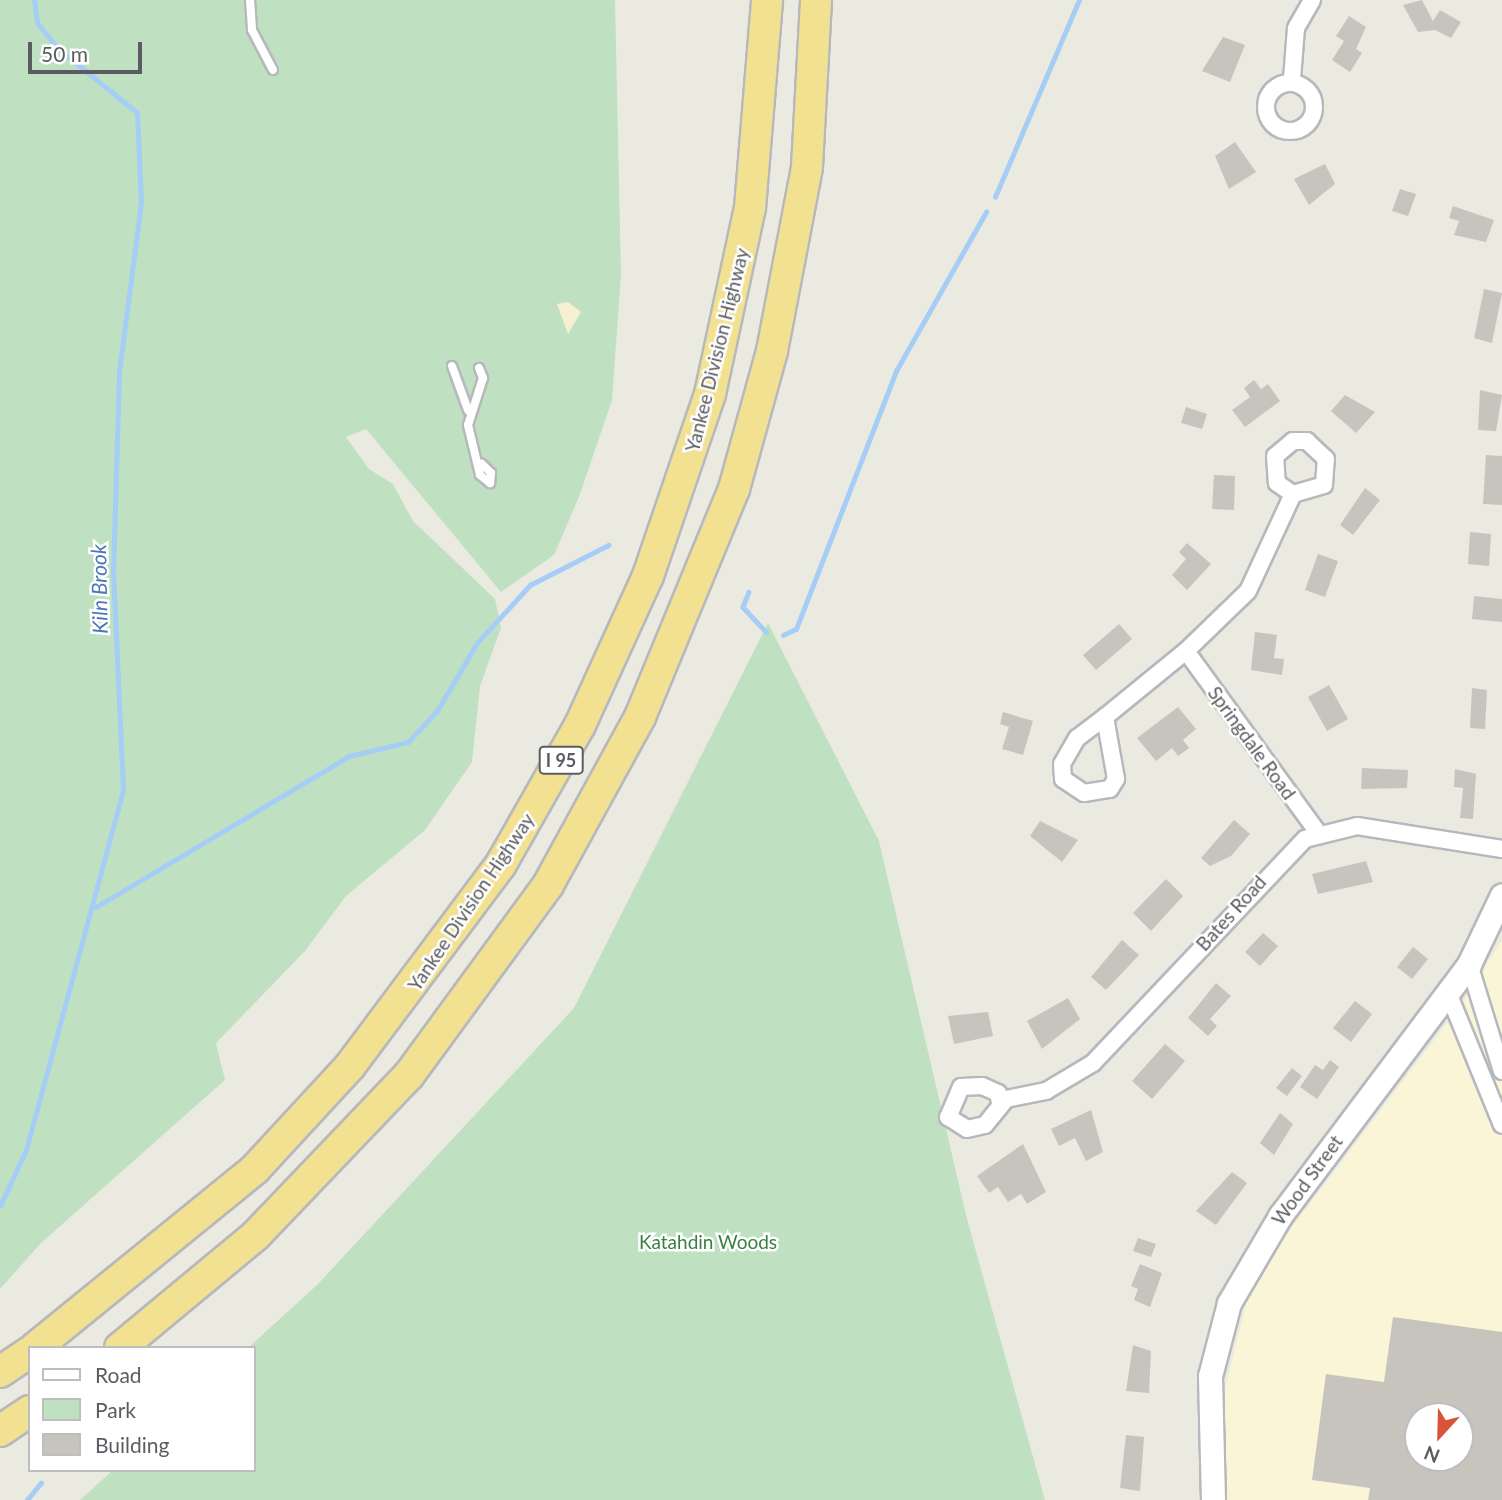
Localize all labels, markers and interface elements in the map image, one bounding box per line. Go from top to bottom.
scale bar [32,28,145,72]
text: 50 m [41,41,88,66]
street label: Yankee Division Highway [681,246,753,454]
water label: Kiln Brook [86,544,112,634]
street label: Springdale Road [1203,682,1301,804]
road number: I 95 [538,746,584,774]
street label: Yankee Division Highway [403,809,539,995]
street label: Bates Road [1191,871,1271,955]
street label: Wood Street [1267,1131,1347,1229]
park label: Katahdin Woods [639,1231,777,1253]
legend [28,1346,256,1472]
text: Road [95,1362,142,1387]
text: Park [95,1397,136,1422]
north arrow [1404,1402,1474,1472]
text: Building [95,1432,170,1457]
text: N [1421,1442,1443,1468]

